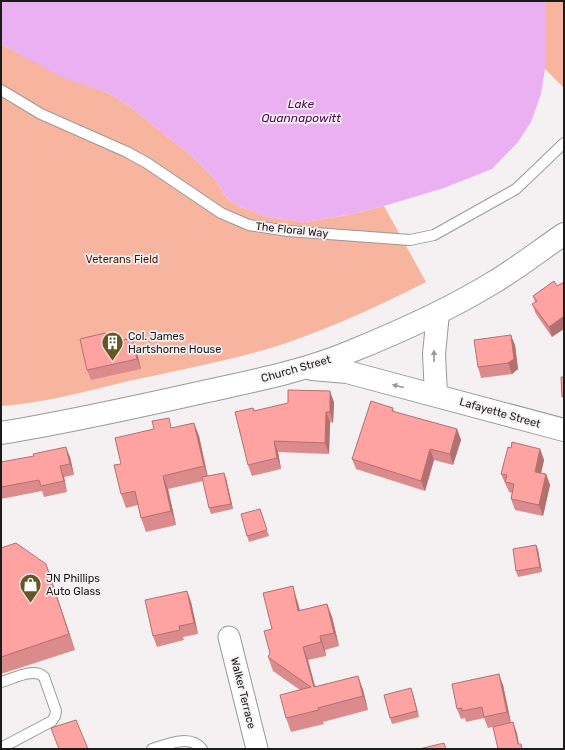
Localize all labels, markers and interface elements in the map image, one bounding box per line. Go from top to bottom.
water label: Lake Quannapowitt [261,97,341,125]
street label: The Floral Way [255,220,329,240]
park label: Veterans Field [86,253,158,266]
building icon: Col. James Hartshorne House [100,329,126,362]
place label: Col. James Hartshorne House [128,330,221,356]
one-way arrow [431,349,437,362]
street label: Church Street [260,353,333,385]
one-way arrow [392,383,404,389]
street label: Lafayette Street [458,395,543,431]
shop icon: JN Phillips Auto Glass [17,571,43,604]
place label: JN Phillips Auto Glass [46,572,101,598]
street label: Walker Terrace [228,656,258,730]

